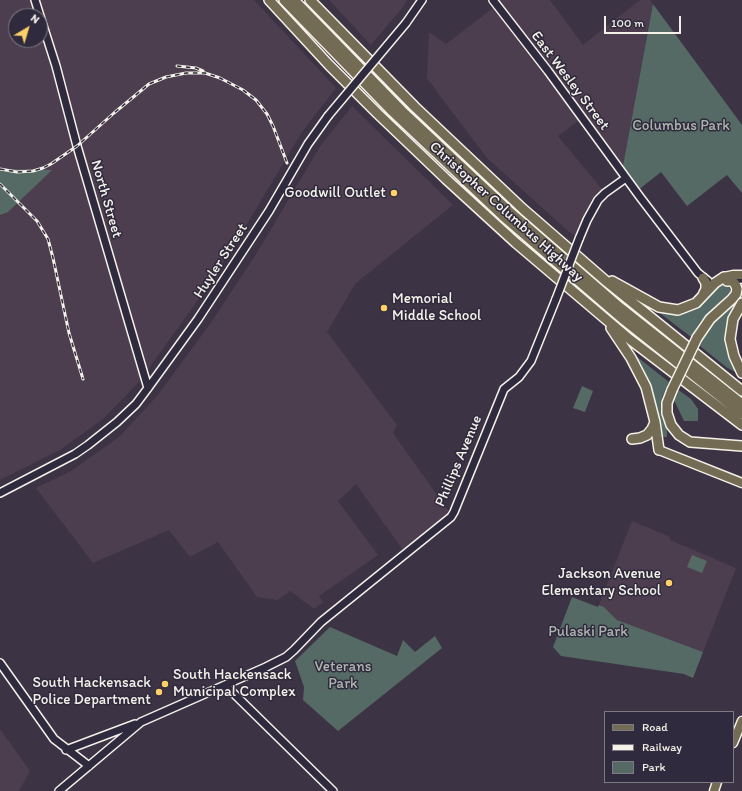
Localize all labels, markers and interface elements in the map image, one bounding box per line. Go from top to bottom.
north arrow [8,8,48,48]
scale bar [606,8,683,34]
text: N [28,12,42,26]
text: 100 m [611,16,644,30]
street label: East Wesley Street [527,28,613,134]
park label: Columbus Park [632,117,730,135]
street label: Christopher Columbus Highway [425,138,587,286]
street label: North Street [86,158,126,240]
place label: Goodwill Outlet [284,184,386,202]
marker: Goodwill Outlet [389,188,399,198]
street label: Huyler Street [190,220,252,302]
place label: Memorial Middle School [392,290,481,325]
marker: Memorial Middle School [379,303,389,313]
street label: Phillips Avenue [432,413,486,509]
place label: Jackson Avenue Elementary School [541,565,661,600]
marker: Jackson Avenue Elementary School [664,578,674,588]
park label: Pulaski Park [548,623,628,641]
park label: Veterans Park [315,658,371,693]
place label: South Hackensack Municipal Complex [173,666,296,701]
place label: South Hackensack Police Department [32,674,151,709]
marker: South Hackensack Municipal Complex [160,679,170,689]
marker: South Hackensack Police Department [154,687,164,697]
legend [604,711,734,783]
text: Road [642,720,668,734]
text: Railway [642,740,682,754]
text: Park [642,760,666,774]

